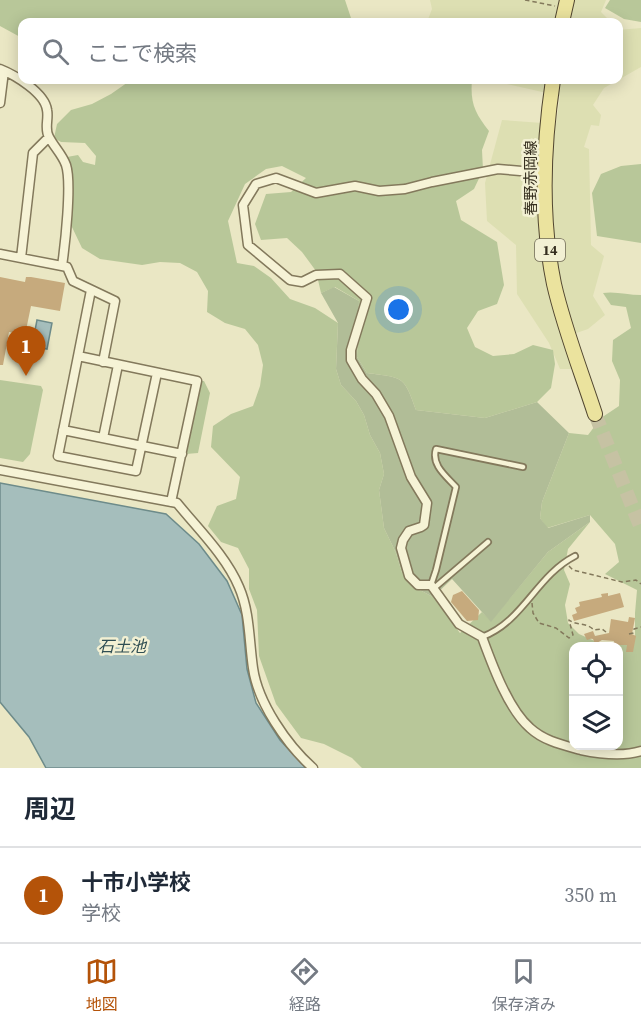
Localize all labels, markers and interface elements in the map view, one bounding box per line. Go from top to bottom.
search box [18,18,623,84]
icon: search [39,35,72,68]
text: ここで検索 [87,38,197,68]
street label: 春野赤岡線 [520,140,541,216]
road number: 14 [535,239,565,261]
your location [384,295,413,324]
pin: 1 [6,326,46,376]
water label: 石土池 [98,635,148,657]
map controls [569,642,623,750]
button: locate [569,642,623,696]
button: layers [569,696,623,750]
text: 周辺 [24,791,76,827]
text: 十市小学校 [81,867,191,897]
text: 1 [38,881,49,909]
text: 350 m [564,881,617,909]
text: 学校 [81,899,121,927]
tab: 地図 [85,955,118,1015]
tab: 経路 [288,955,321,1015]
tab: 保存済み [492,955,556,1015]

